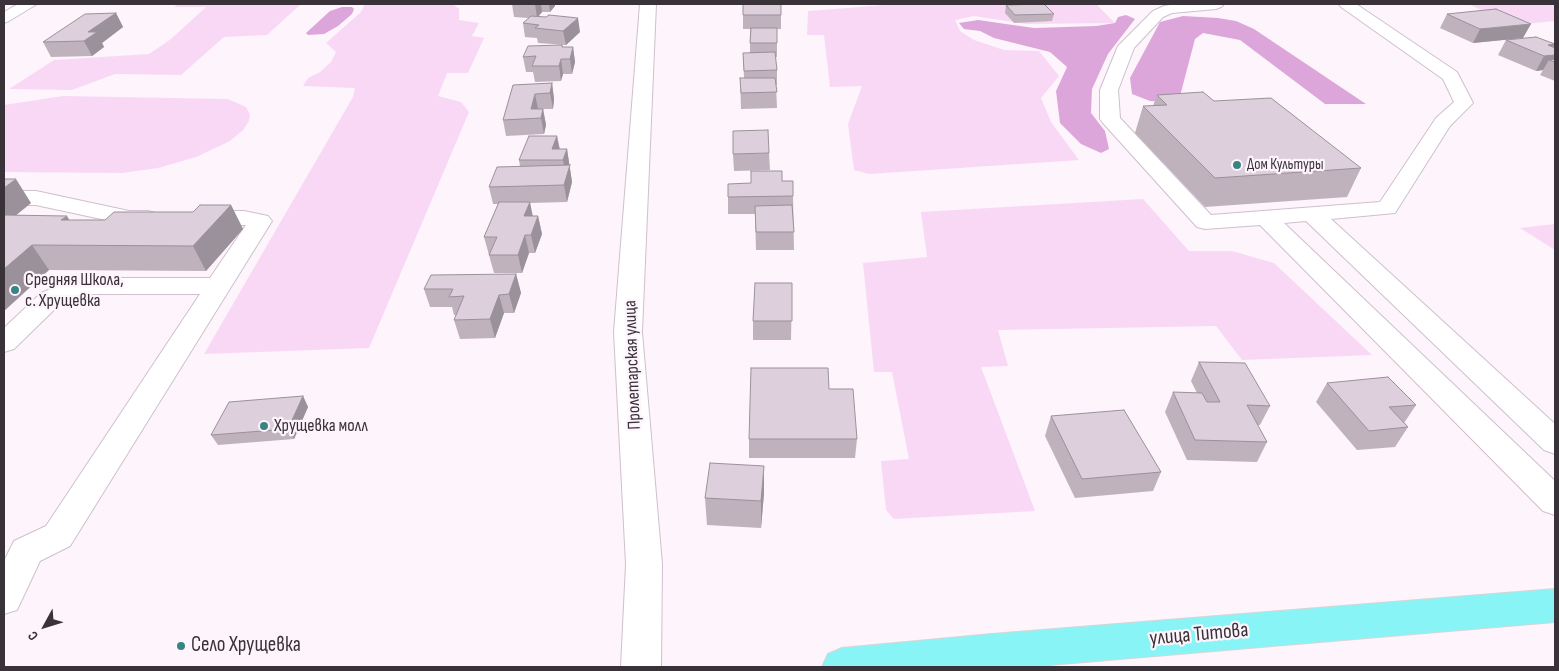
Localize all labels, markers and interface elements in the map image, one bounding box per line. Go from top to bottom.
place label: Дом Культуры [1247,156,1324,174]
marker: Дом Культуры [1231,159,1243,171]
place label: Средняя Школа, с. Хрущевка [25,269,124,312]
marker: Средняя Школа, с. Хрущевка [9,284,21,296]
street label: Пролетарская улица [620,300,646,430]
place label: Хрущевка молл [274,415,368,437]
marker: Хрущевка молл [258,420,270,432]
north arrow [20,601,70,651]
street label: улица Титова [1149,618,1249,652]
text: С [24,628,42,644]
place label: Село Хрущевка [191,633,301,659]
marker: Село Хрущевка [175,640,187,652]

